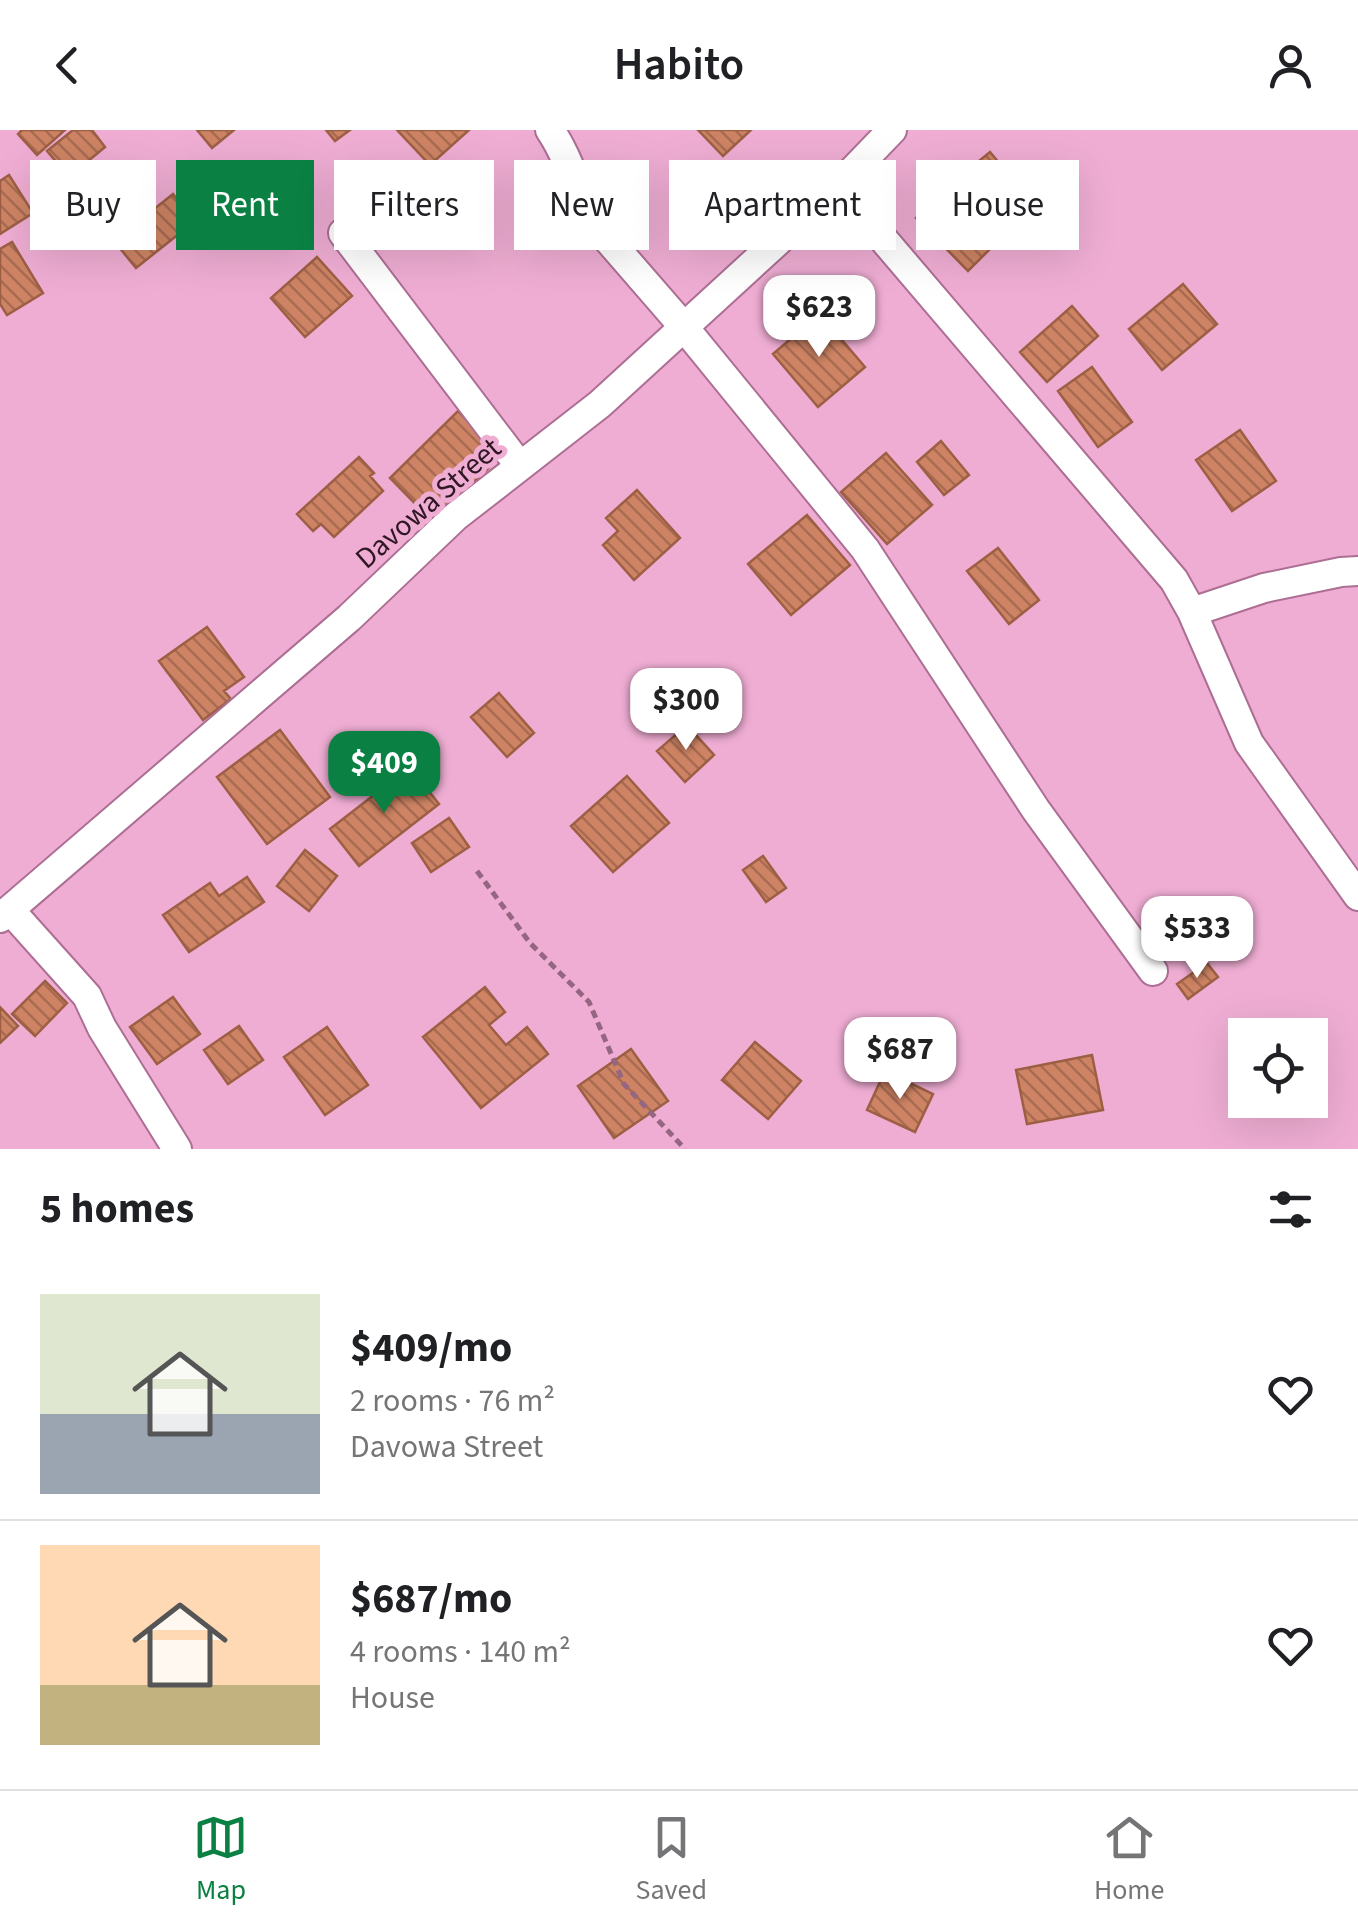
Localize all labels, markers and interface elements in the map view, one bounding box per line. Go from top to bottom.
text: Habito [614,33,744,97]
icon: back [40,38,95,93]
icon: person [1263,38,1318,93]
chip: Buy [30,160,156,250]
chip: Rent [176,160,314,250]
chip: Filters [334,160,494,250]
chip: New [514,160,649,250]
chip: Apartment [669,160,896,250]
chip: House [916,160,1079,250]
pin: $623 [760,275,878,360]
text: $623 [785,284,853,330]
street label: Davowa Street [346,428,511,579]
pin: $300 [627,668,745,753]
text: $300 [652,677,720,723]
pin: $409 [325,731,443,816]
text: $409 [350,740,418,786]
pin: $533 [1138,896,1256,981]
text: $533 [1163,905,1231,951]
pin: $687 [841,1017,959,1102]
map controls [1228,1018,1328,1118]
button: locate [1228,1018,1328,1118]
text: $687 [866,1026,934,1072]
text: 5 homes [40,1179,194,1239]
icon: filters [1263,1182,1318,1237]
text: $409/mo [350,1318,512,1378]
icon: home [120,1334,240,1454]
icon: heart [1263,1367,1318,1422]
text: 2 rooms · 76 m² [350,1378,555,1424]
text: Davowa Street [350,1424,543,1470]
text: $687/mo [350,1569,512,1629]
icon: home [120,1585,240,1705]
icon: heart [1263,1618,1318,1673]
text: 4 rooms · 140 m² [350,1629,571,1675]
text: House [350,1675,435,1721]
tab: Map [193,1810,248,1910]
tab: Saved [635,1810,707,1910]
tab: Home [1094,1810,1164,1910]

